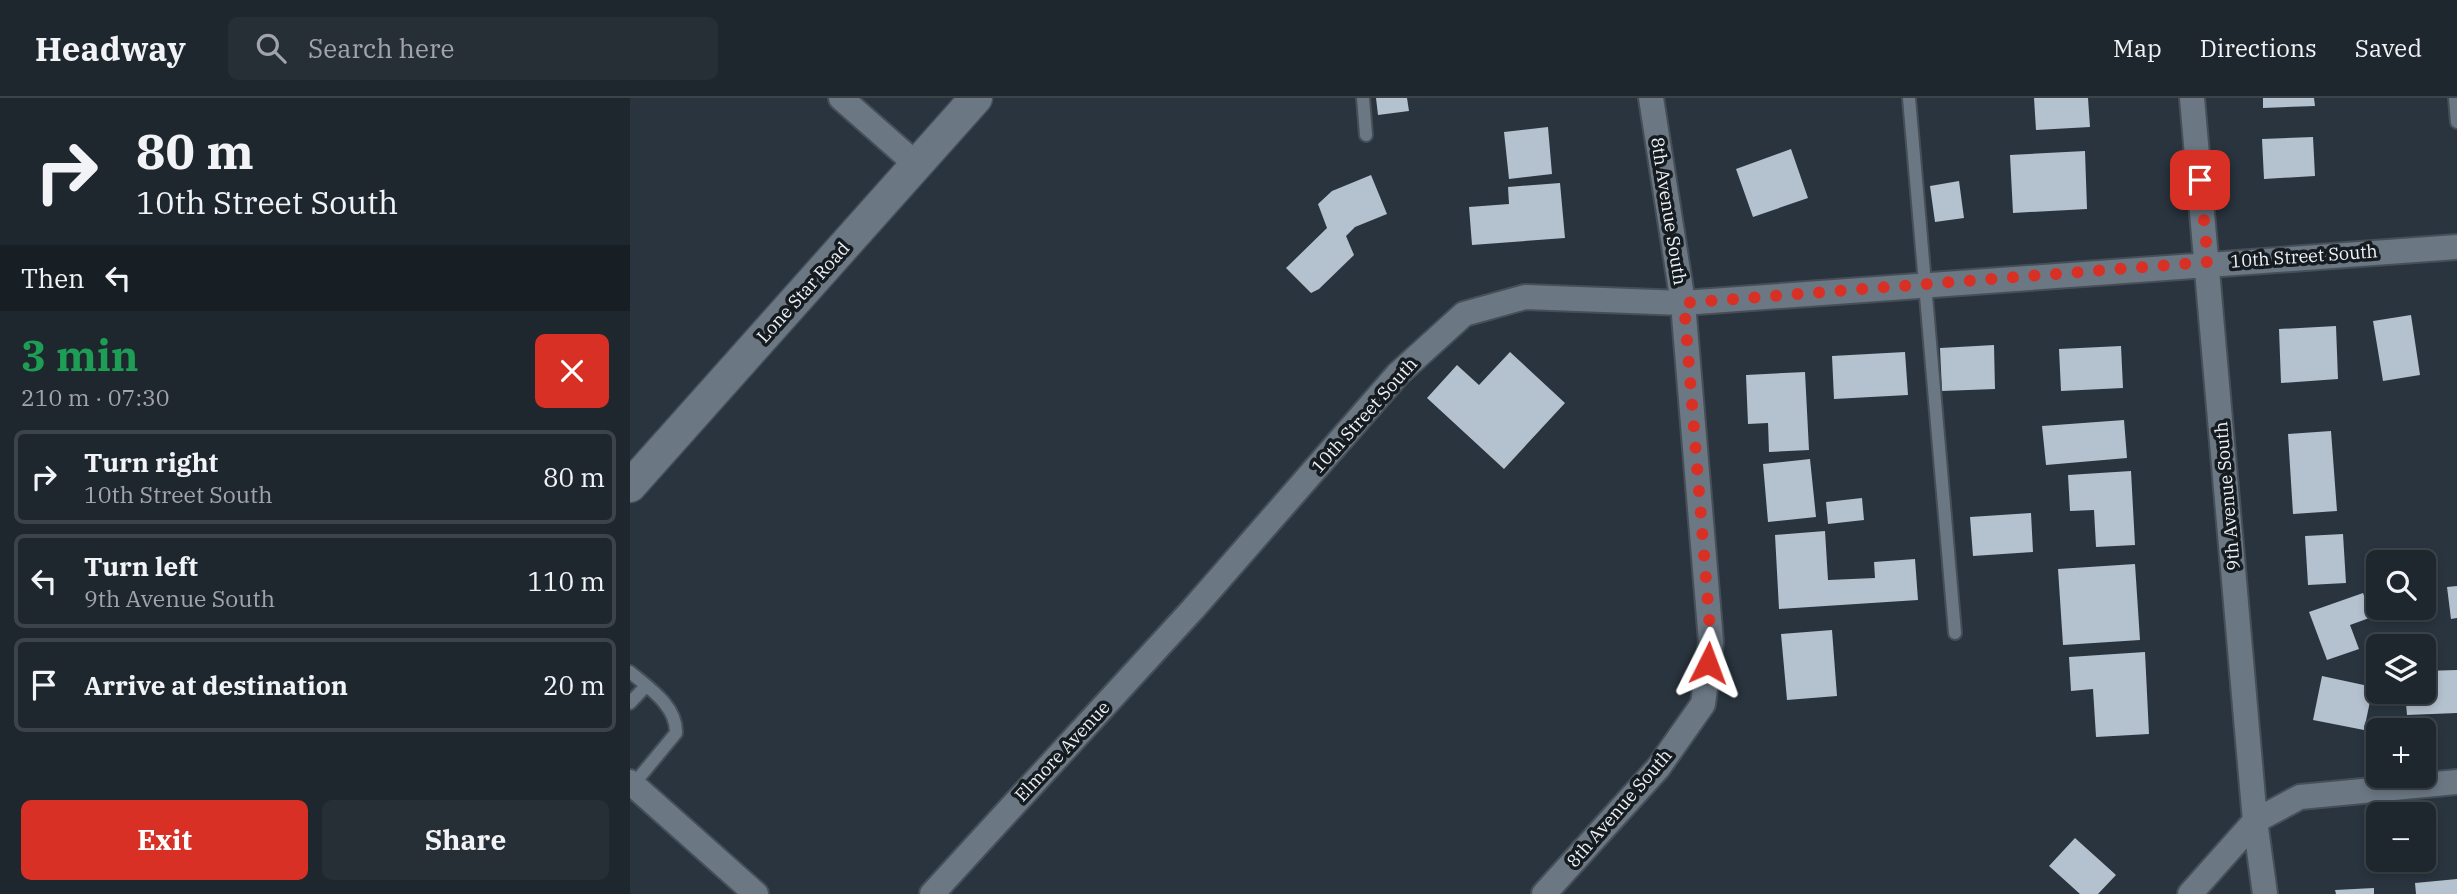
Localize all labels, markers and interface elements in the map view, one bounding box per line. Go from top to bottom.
search box [228,17,718,80]
text: Headway [35,27,186,70]
icon: search [252,29,290,67]
text: Search here [308,31,454,65]
text: Map [2113,32,2162,64]
text: Directions [2200,32,2317,64]
text: Saved [2355,32,2422,64]
text: 80 m [136,119,254,182]
icon: right [21,126,112,217]
street label: 8th Avenue South [1646,135,1692,287]
pin [2170,150,2230,210]
icon: arrive [2181,161,2219,199]
text: 10th Street South [136,181,398,223]
street label: Lone Star Road [752,237,854,347]
street label: 10th Street South [2230,239,2378,273]
icon: left [99,259,137,297]
text: Then [21,261,85,295]
text: 3 min [21,328,139,383]
button: close [535,334,609,408]
street label: 10th Street South [1306,352,1422,478]
text: 210 m · 07:30 [21,382,170,412]
street label: 9th Avenue South [2209,421,2245,571]
text: Turn right [84,445,218,479]
icon: right [25,458,63,496]
text: 80 m [543,460,605,494]
text: 10th Street South [84,479,273,509]
text: Turn left [84,549,198,583]
map controls [2366,550,2436,872]
button: search [2366,550,2436,620]
icon: left [25,562,63,600]
text: 110 m [527,564,605,598]
text: 9th Avenue South [84,583,275,613]
position arrow [1671,626,1745,700]
button: layers [2366,634,2436,704]
icon: arrive [25,666,63,704]
text: Arrive at destination [84,668,348,702]
text: 20 m [543,668,605,702]
street label: Elmore Avenue [1009,696,1115,806]
button: + [2366,718,2436,788]
street label: 8th Avenue South [1561,744,1677,872]
button: Exit [21,800,308,880]
button: Share [322,800,609,880]
button: − [2366,802,2436,872]

